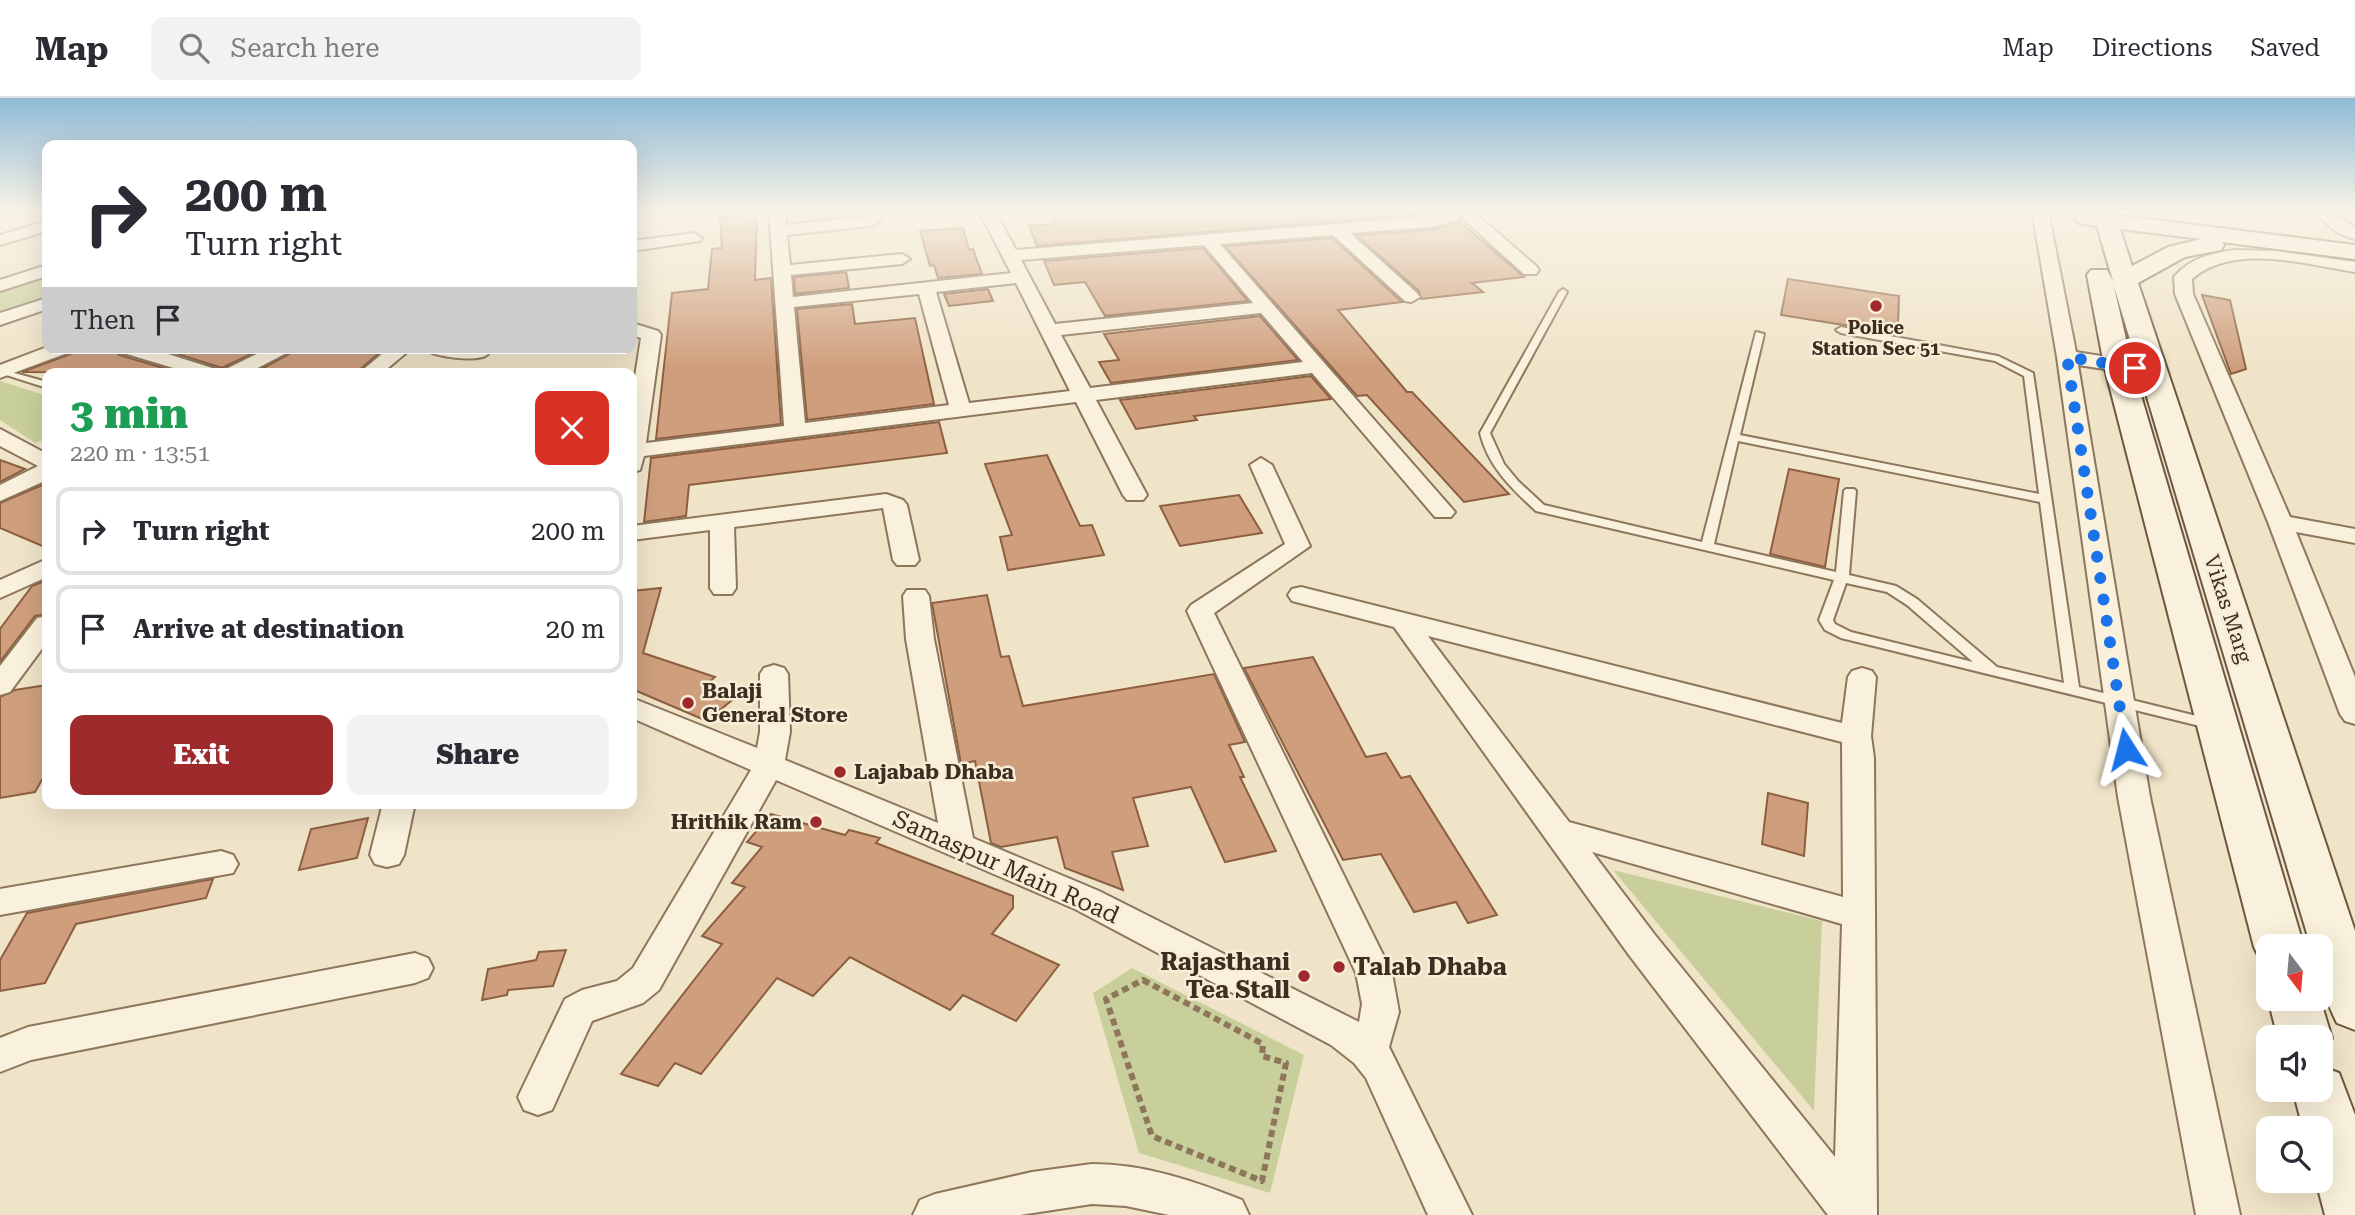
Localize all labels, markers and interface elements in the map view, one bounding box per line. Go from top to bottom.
search box [151,17,641,80]
text: Map [35,29,109,68]
icon: search [175,29,213,67]
text: Search here [231,33,380,63]
text: Map [2002,34,2054,62]
text: Directions [2092,34,2212,62]
text: Saved [2250,34,2320,62]
text: 200 m [185,166,327,223]
icon: right [70,168,161,259]
text: Turn right [185,225,342,263]
marker: Police Station Sec 51 [1868,298,1884,314]
icon: arrive [149,301,187,339]
text: Then [70,305,135,335]
place label: Police Station Sec 51 [1812,317,1940,359]
pin [2105,338,2165,398]
icon: arrive [2116,349,2154,387]
text: 3 min [70,389,188,438]
button: close [535,391,609,465]
text: 220 m · 13:51 [70,440,210,467]
icon: right [74,512,112,550]
text: Turn right [133,516,269,546]
text: 200 m [531,516,605,546]
street label: Vikas Marg [2199,552,2257,666]
icon: arrive [74,610,112,648]
text: Arrive at destination [133,614,404,644]
text: 20 m [546,614,605,644]
place label: Balaji General Store [702,679,848,727]
marker: Balaji General Store [680,695,696,711]
position arrow [2089,712,2163,786]
button: Exit [70,715,333,795]
button: Share [347,715,609,795]
place label: Lajabab Dhaba [854,760,1015,784]
marker: Lajabab Dhaba [832,764,848,780]
street label: Samaspur Main Road [889,804,1123,930]
place label: Hrithik Ram [671,810,802,834]
marker: Hrithik Ram [808,814,824,830]
north arrow [2256,934,2333,1012]
map controls [2256,934,2333,1193]
place label: Rajasthani Tea Stall [1160,948,1290,1004]
place label: Talab Dhaba [1353,953,1507,981]
marker: Talab Dhaba [1331,959,1347,975]
marker: Rajasthani Tea Stall [1296,968,1312,984]
button: sound [2256,1025,2333,1102]
button: search [2256,1116,2333,1193]

